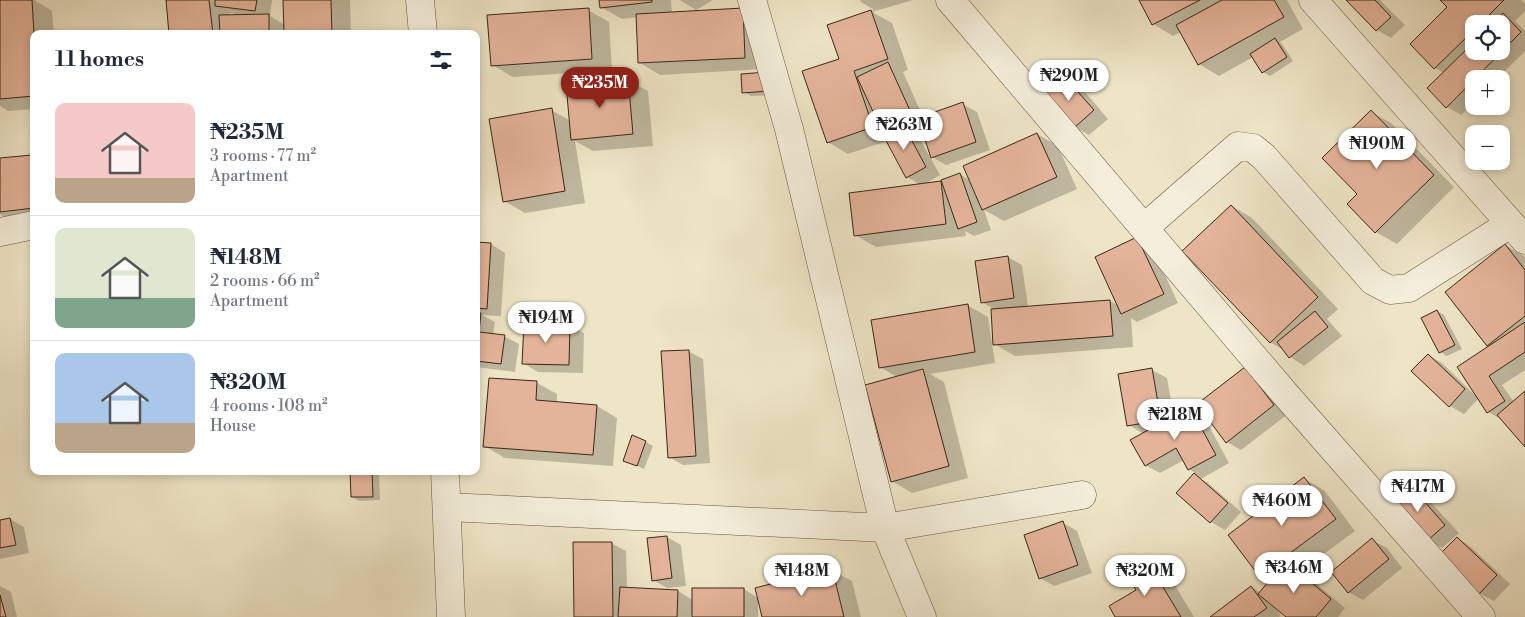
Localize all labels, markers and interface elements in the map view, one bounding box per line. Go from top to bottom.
map controls [1465,15,1510,170]
button: locate [1465,15,1510,60]
icon: filters [427,46,455,74]
text: 11 homes [55,47,144,73]
pin: ₦290M [1034,59,1104,102]
pin: ₦235M [565,66,635,109]
text: ₦290M [1040,66,1098,86]
button: + [1465,70,1510,115]
text: ₦235M [572,73,628,93]
pin: ₦263M [869,108,939,151]
text: ₦263M [876,115,932,135]
text: ₦235M [210,120,284,146]
icon: home [95,123,155,183]
button: − [1465,125,1510,170]
pin: ₦190M [1342,128,1412,170]
text: ₦190M [1349,134,1405,154]
text: 3 rooms · 77 m² [210,146,316,166]
text: Apartment [210,166,289,186]
text: ₦148M [210,245,282,271]
icon: home [95,248,155,308]
text: 2 rooms · 66 m² [210,271,320,291]
text: Apartment [210,291,289,311]
pin: ₦194M [511,302,581,344]
text: ₦194M [519,308,573,328]
text: ₦320M [210,370,286,396]
icon: home [95,373,155,433]
text: 4 rooms · 108 m² [210,396,328,416]
pin: ₦218M [1140,398,1210,441]
text: ₦218M [1148,405,1202,425]
text: House [210,416,256,436]
pin: ₦417M [1383,470,1453,513]
text: ₦417M [1391,477,1445,497]
pin: ₦460M [1247,484,1317,527]
text: ₦460M [1252,491,1312,511]
pin: ₦346M [1259,552,1329,594]
pin: ₦148M [767,554,837,597]
pin: ₦320M [1110,554,1180,597]
text: ₦346M [1265,558,1323,578]
text: ₦148M [775,561,829,581]
text: ₦320M [1116,561,1174,581]

